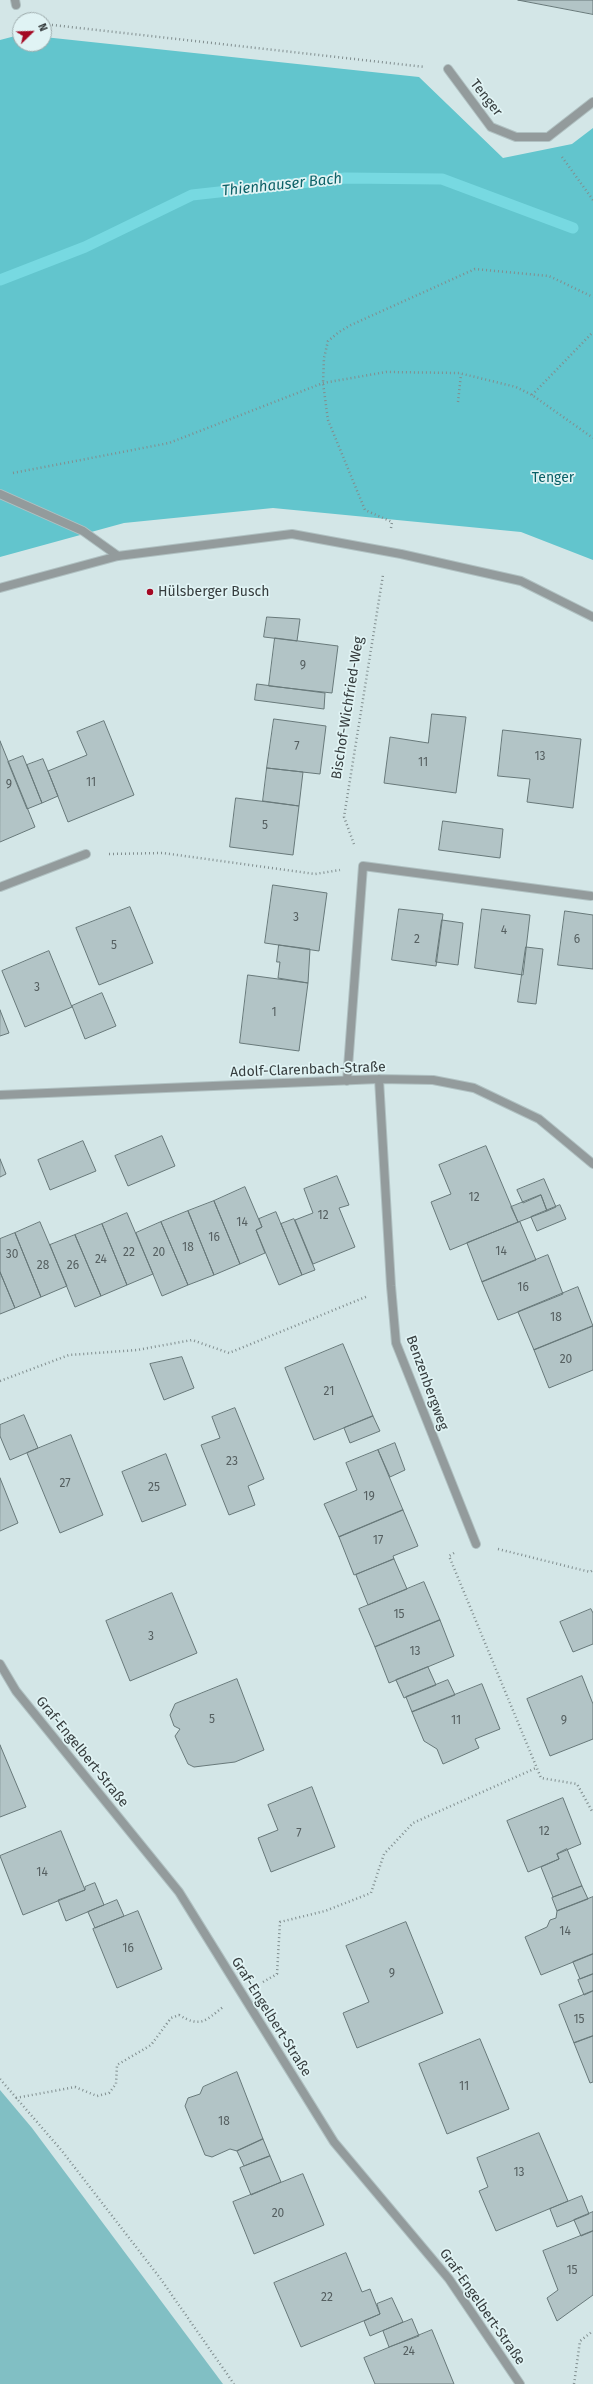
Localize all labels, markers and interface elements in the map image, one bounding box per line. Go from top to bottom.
north arrow [12,12,52,52]
text: N [35,22,50,33]
street label: Tenger [466,76,506,120]
water label: Thienhauser Bach [221,170,343,200]
park label: Tenger [532,470,574,486]
place label: Hülsberger Busch [158,584,269,600]
marker: Hülsberger Busch [145,587,155,597]
street label: Bischof-Wichfried-Weg [328,635,368,781]
house number: 9 [300,659,306,673]
house number: 7 [294,740,300,754]
house number: 13 [534,750,546,764]
house number: 11 [418,756,428,770]
house number: 11 [86,776,96,790]
house number: 9 [6,778,12,792]
house number: 5 [262,819,268,833]
house number: 3 [293,911,299,925]
house number: 4 [501,924,507,938]
house number: 2 [414,933,420,947]
house number: 6 [574,933,580,947]
house number: 5 [111,939,117,953]
house number: 3 [34,981,40,995]
house number: 1 [271,1006,277,1020]
street label: Adolf-Clarenbach-Straße [230,1059,386,1081]
house number: 12 [468,1191,480,1205]
house number: 12 [317,1209,329,1223]
house number: 14 [236,1216,248,1230]
house number: 16 [208,1231,220,1245]
house number: 18 [182,1241,194,1255]
house number: 14 [495,1245,507,1259]
house number: 22 [123,1246,135,1260]
house number: 20 [153,1246,165,1260]
house number: 30 [6,1248,18,1262]
house number: 24 [95,1253,107,1267]
house number: 28 [37,1259,49,1273]
house number: 26 [67,1259,79,1273]
house number: 16 [517,1281,529,1295]
house number: 18 [550,1311,562,1325]
street label: Benzenbergweg [402,1333,452,1433]
house number: 20 [560,1353,572,1367]
house number: 21 [324,1385,334,1399]
house number: 23 [226,1455,238,1469]
house number: 27 [59,1477,71,1491]
house number: 25 [148,1481,160,1495]
house number: 19 [363,1490,375,1504]
house number: 17 [373,1534,383,1548]
house number: 15 [393,1608,405,1622]
house number: 3 [148,1630,154,1644]
house number: 13 [409,1645,421,1659]
street label: Graf-Engelbert-Straße [32,1693,132,1811]
house number: 5 [209,1713,215,1727]
house number: 11 [451,1714,461,1728]
house number: 9 [561,1714,567,1728]
house number: 12 [538,1825,550,1839]
house number: 7 [296,1827,302,1841]
house number: 14 [36,1866,48,1880]
house number: 14 [559,1925,571,1939]
house number: 16 [122,1942,134,1956]
street label: Graf-Engelbert-Straße [227,1954,315,2080]
house number: 9 [389,1967,395,1981]
house number: 15 [573,2013,585,2027]
house number: 11 [459,2080,469,2094]
house number: 18 [218,2115,230,2129]
house number: 13 [513,2166,525,2180]
house number: 20 [272,2207,284,2221]
street label: Graf-Engelbert-Straße [436,2246,528,2368]
house number: 15 [566,2264,578,2278]
house number: 22 [321,2291,333,2305]
house number: 24 [403,2345,415,2359]

